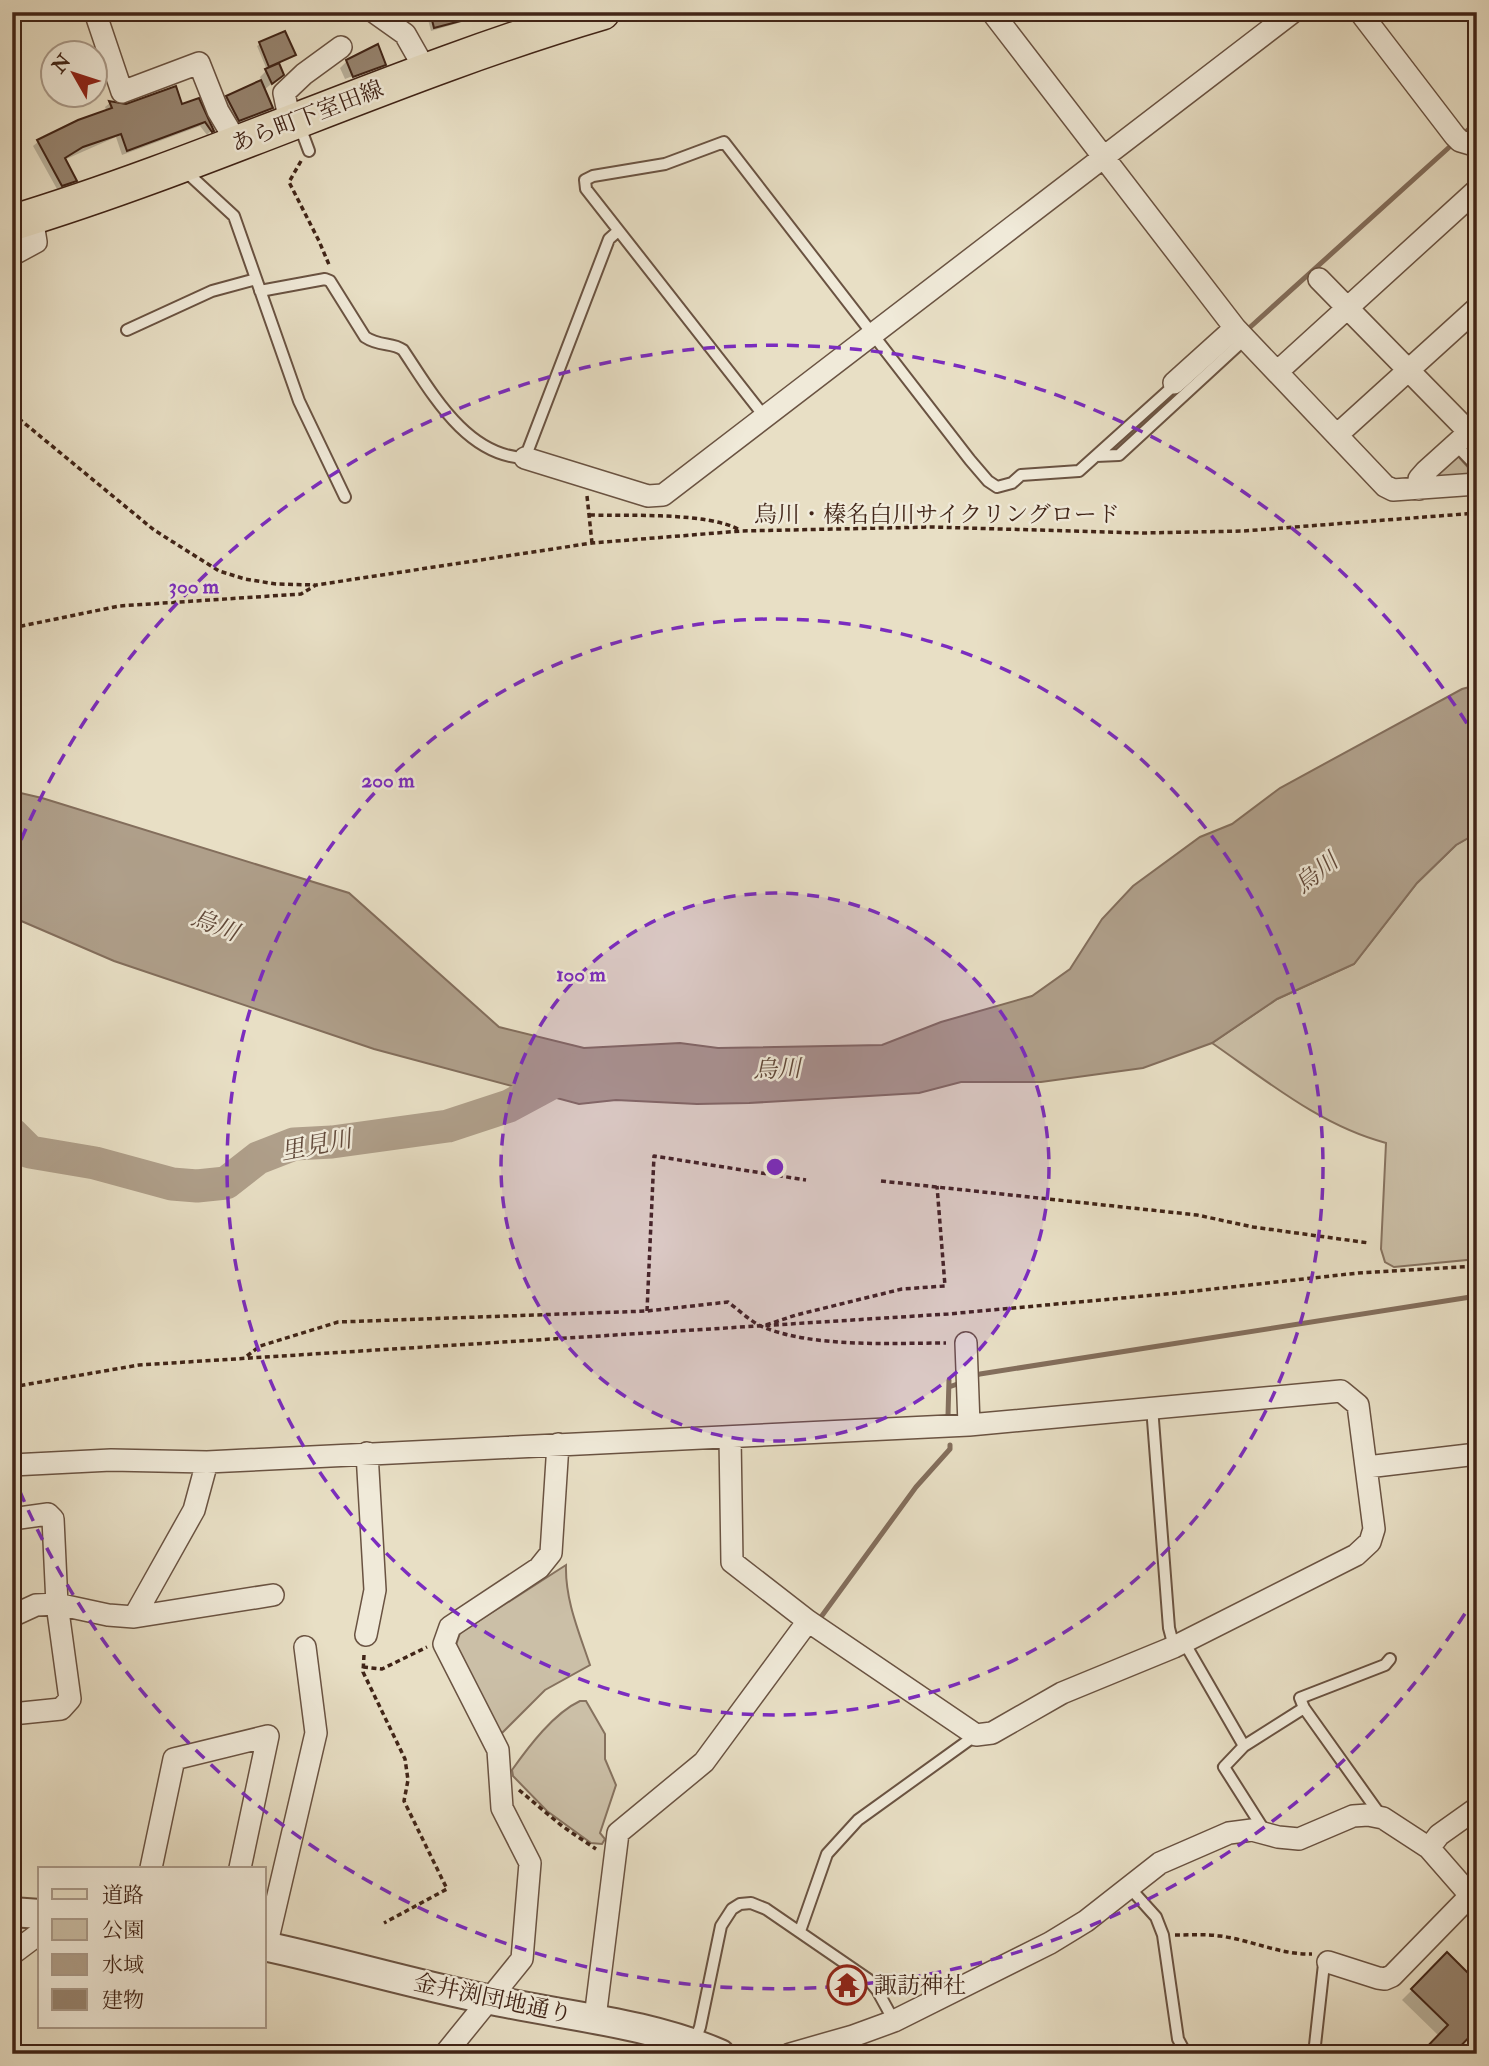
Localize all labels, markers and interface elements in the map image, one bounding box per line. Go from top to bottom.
north arrow [38,38,108,108]
text: N [46,49,77,79]
street label: あら町下室田線 [227,74,388,159]
street label: 烏川・榛名白川サイクリングロード [754,500,1120,529]
text: 300 m [169,573,220,600]
text: 200 m [362,767,415,794]
water label: 烏川 [1288,844,1347,901]
water label: 烏川 [187,902,246,950]
text: 100 m [556,961,607,988]
water label: 烏川 [752,1053,805,1086]
water label: 里見川 [278,1123,357,1168]
centre of rings [763,1155,787,1179]
legend [38,1867,266,2028]
text: 道路 [102,1882,144,1909]
text: 公園 [102,1917,144,1944]
text: 水域 [102,1952,144,1979]
temple icon: 諏訪神社 [826,1964,868,2006]
street label: 金井渕団地通り [411,1968,575,2029]
place label: 諏訪神社 [874,1971,966,2000]
text: 建物 [102,1987,144,2014]

